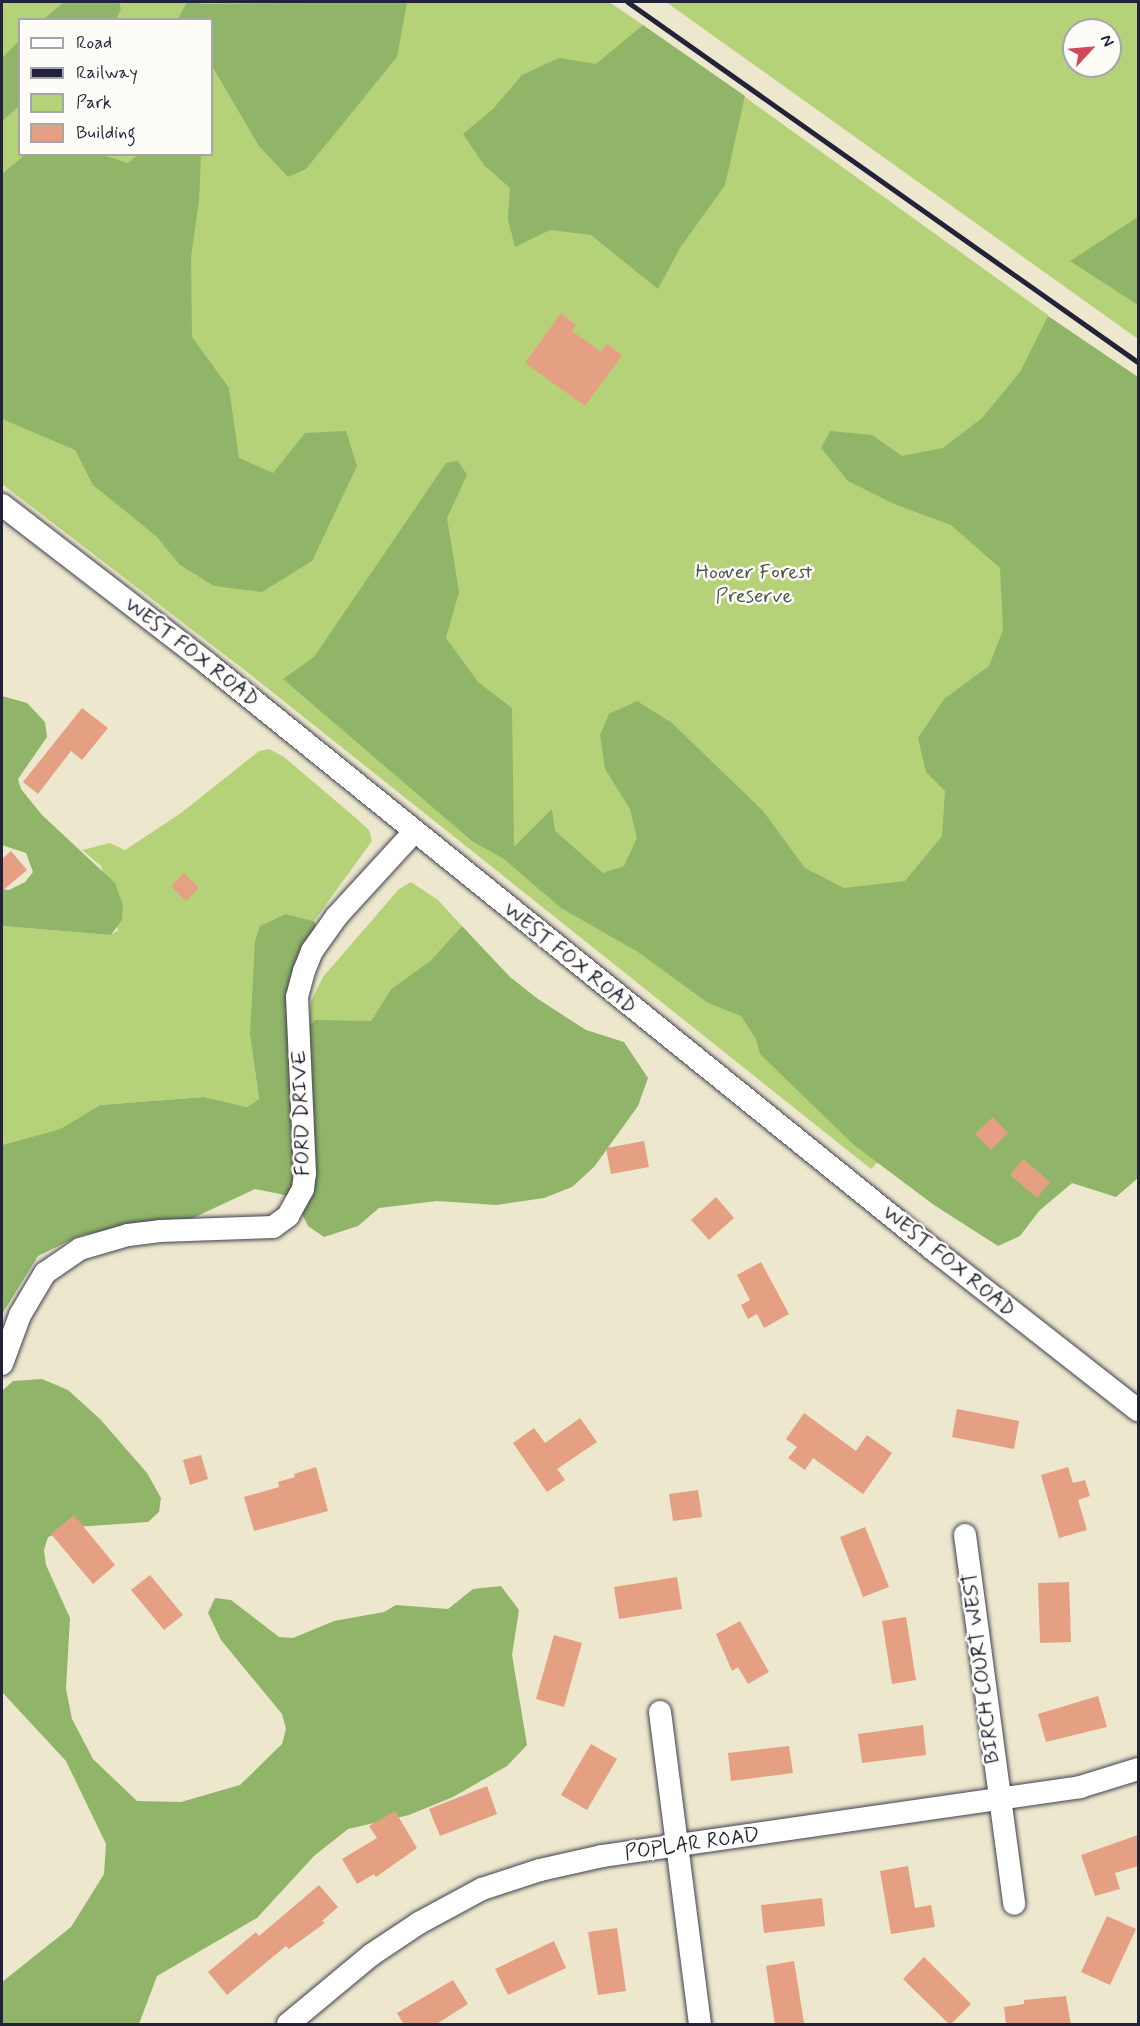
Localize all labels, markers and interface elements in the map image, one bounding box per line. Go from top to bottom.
legend [18,18,213,156]
north arrow [1062,18,1122,78]
text: Road [76,31,112,55]
text: N [1095,31,1119,50]
text: Railway [76,61,138,85]
text: Park [76,91,112,115]
text: Building [76,121,136,145]
park label: Hoover Forest Preserve [696,559,812,609]
street label: WEST FOX ROAD [121,592,263,712]
street label: WEST FOX ROAD [499,897,641,1019]
street label: FORD DRIVE [286,1049,316,1177]
street label: WEST FOX ROAD [878,1200,1020,1322]
street label: BIRCH COURT WEST [956,1568,1006,1768]
street label: POPLAR ROAD [623,1822,761,1866]

